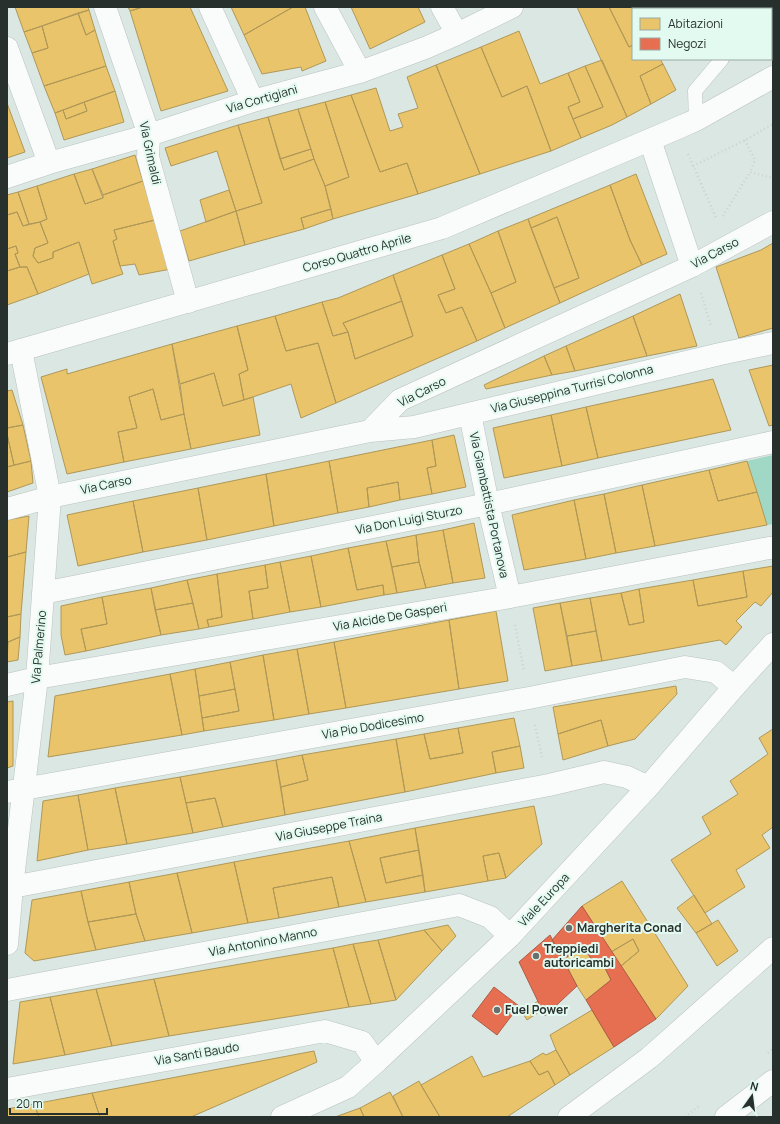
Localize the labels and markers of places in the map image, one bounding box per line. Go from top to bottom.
place label: Margherita Conad [577,919,682,936]
marker: Margherita Conad [564,923,574,933]
place label: Treppiedi autoricambi [544,940,614,971]
marker: Treppiedi autoricambi [531,951,541,961]
place label: Fuel Power [505,1001,568,1018]
marker: Fuel Power [492,1005,502,1015]

